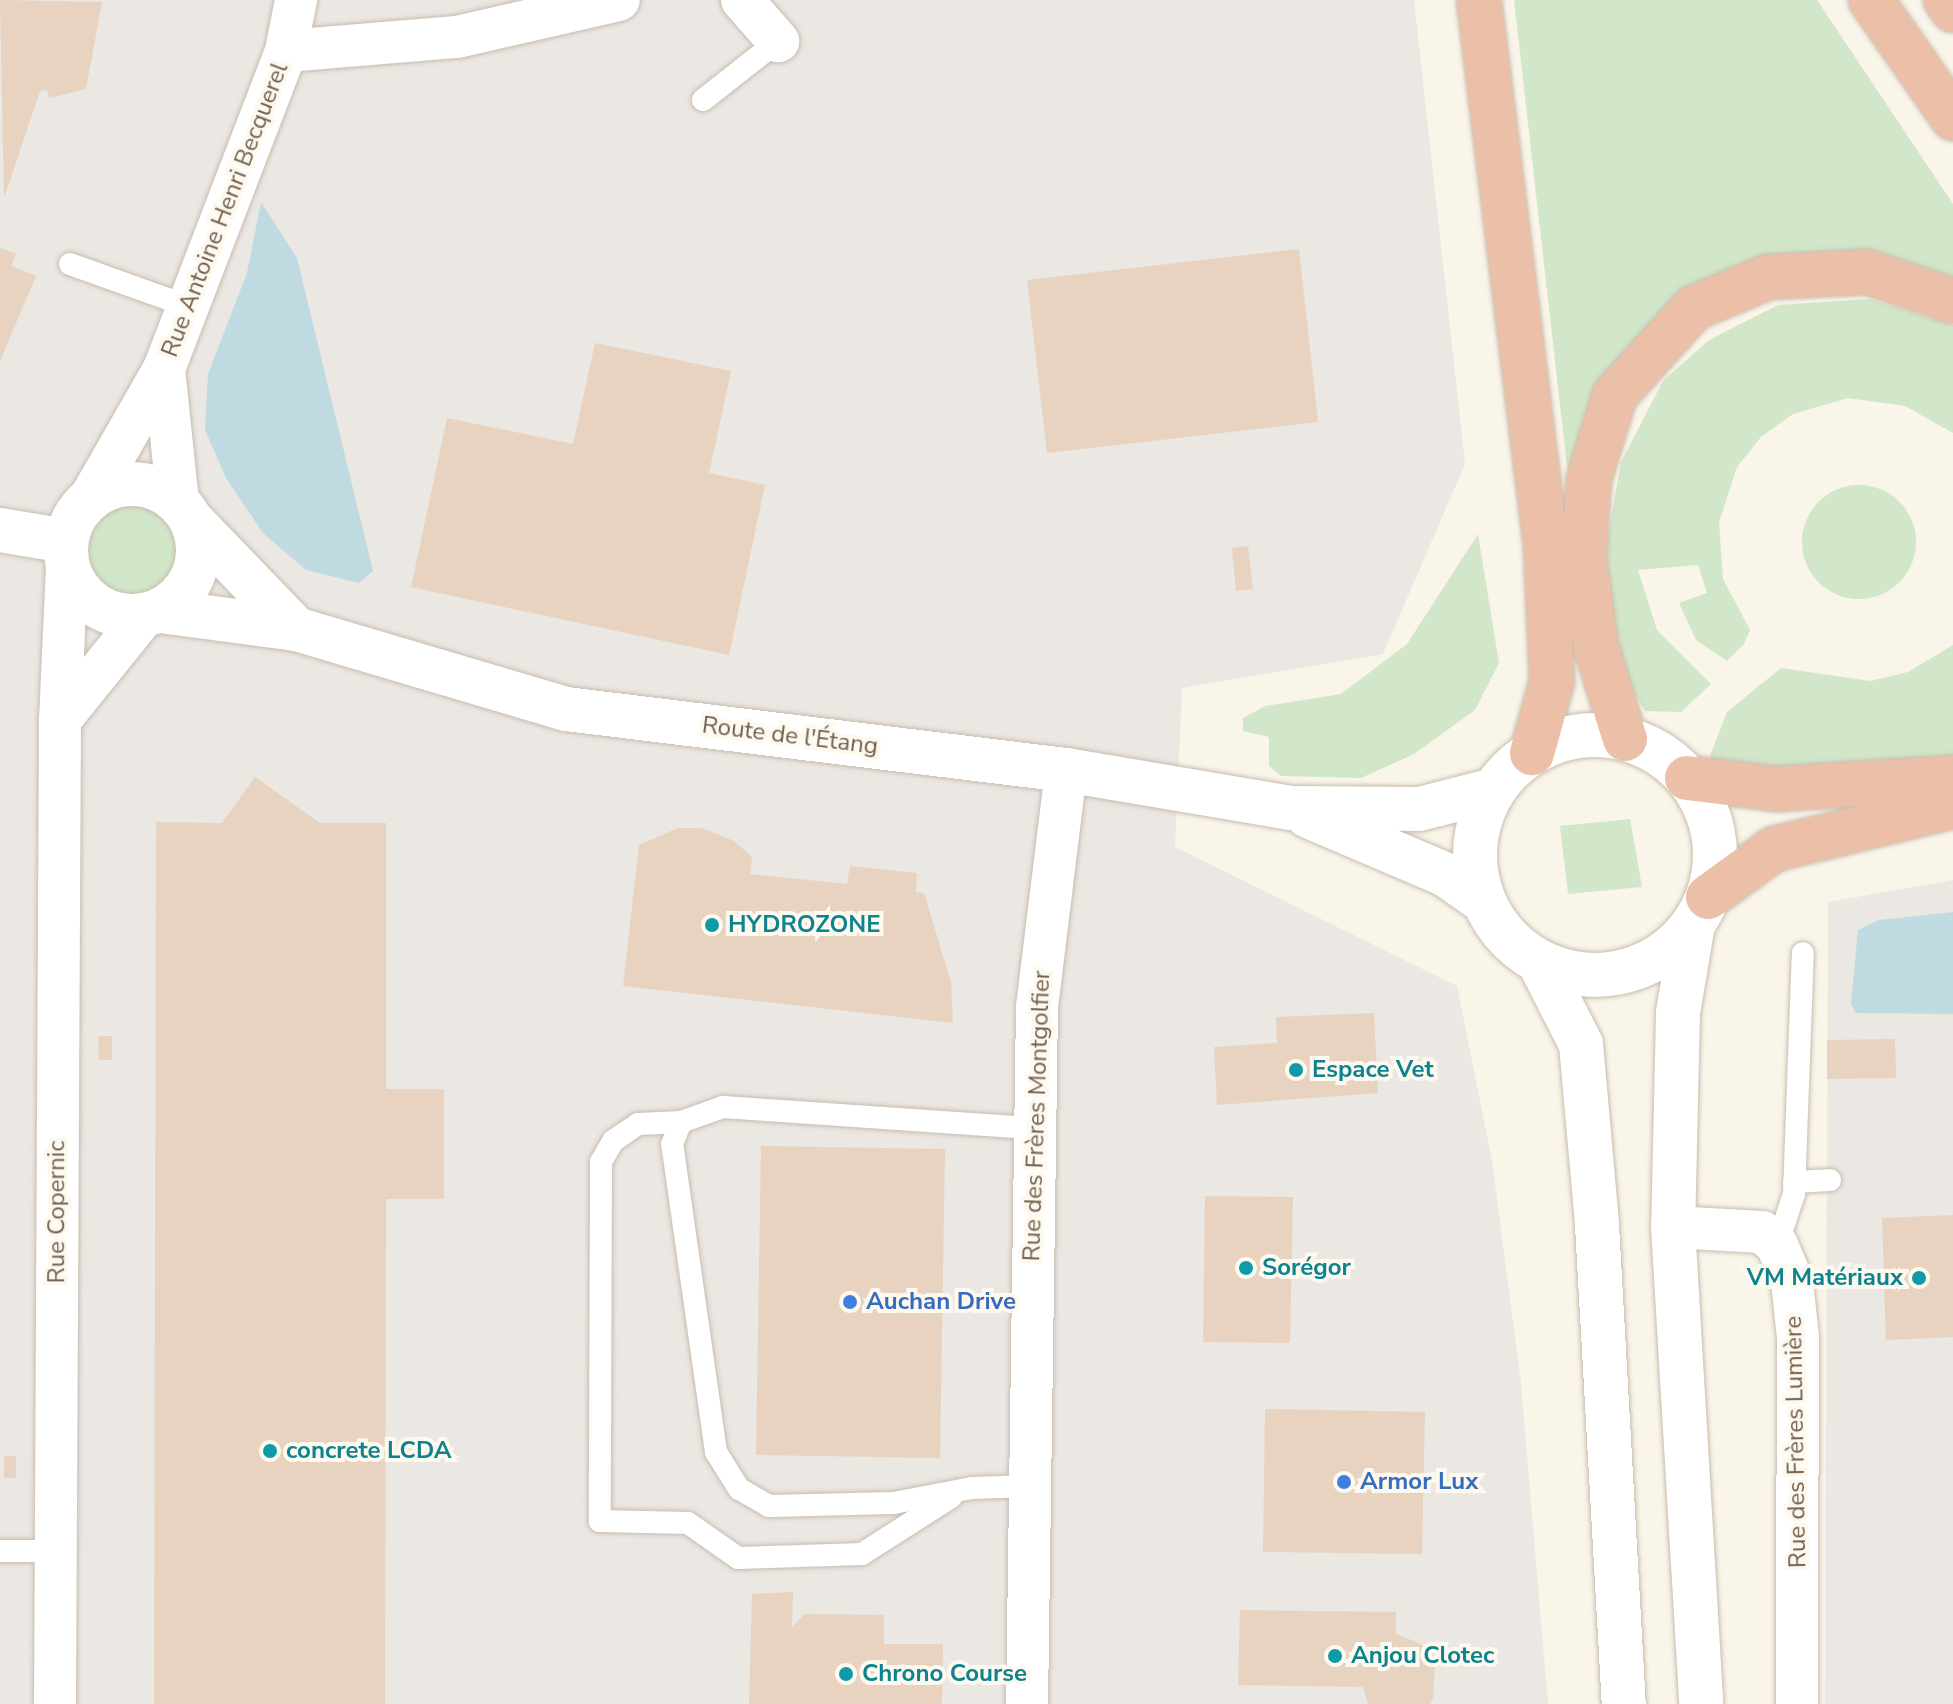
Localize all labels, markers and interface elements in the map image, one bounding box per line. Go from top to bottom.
street label: Rue Antoine Henri Becquerel [156,59,294,361]
street label: Route de l'Étang [700,711,880,761]
place label: HYDROZONE [728,911,881,939]
marker: HYDROZONE [703,916,721,934]
street label: Rue des Frères Montgolfier [1018,970,1056,1262]
place label: Espace Vet [1312,1056,1434,1084]
marker: Espace Vet [1287,1061,1305,1079]
street label: Rue Copernic [43,1141,71,1283]
place label: Sorégor [1262,1254,1351,1282]
marker: Sorégor [1237,1259,1255,1277]
place label: VM Matériaux [1747,1264,1903,1292]
marker: VM Matériaux [1910,1269,1928,1287]
place label: Auchan Drive [866,1288,1016,1316]
marker: Auchan Drive [841,1293,859,1311]
street label: Rue des Frères Lumière [1779,1316,1813,1568]
place label: concrete LCDA [286,1437,452,1465]
marker: concrete LCDA [261,1442,279,1460]
place label: Armor Lux [1360,1468,1478,1496]
marker: Armor Lux [1335,1473,1353,1491]
place label: Anjou Clotec [1351,1642,1494,1670]
marker: Anjou Clotec [1326,1647,1344,1665]
place label: Chrono Course [862,1660,1027,1688]
marker: Chrono Course [837,1665,855,1683]

